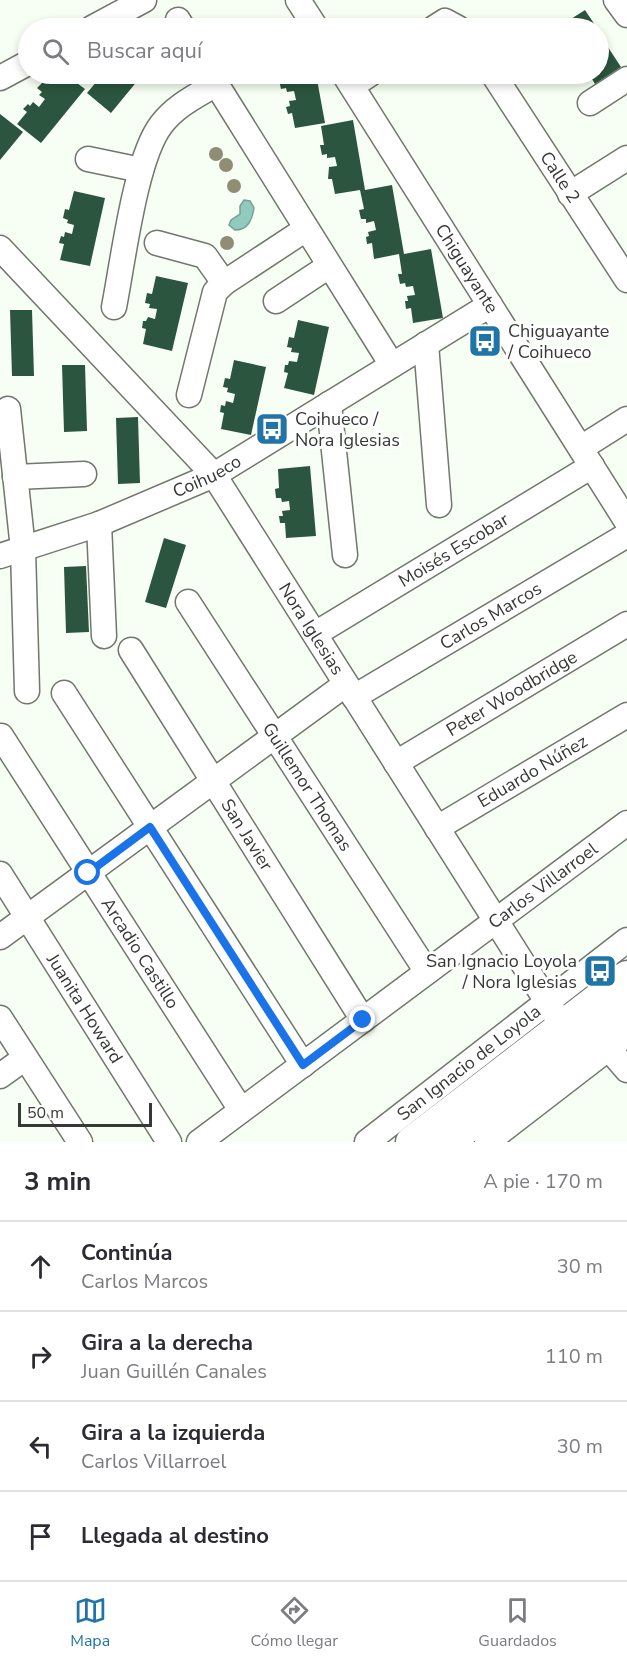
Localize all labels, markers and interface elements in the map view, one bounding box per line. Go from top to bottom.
search box [18,18,609,84]
icon: search [39,35,72,68]
text: Buscar aquí [87,36,202,66]
street label: Calle 2 [534,147,586,208]
street label: Chiguayante [430,219,504,318]
place label: Chiguayante / Coihueco [507,319,609,364]
bus stop icon: Chiguayante / Coihueco [467,323,503,359]
place label: Coihueco / Nora Iglesias [295,407,400,452]
bus stop icon: Coihueco / Nora Iglesias [254,411,290,447]
street label: Coihueco [169,449,246,503]
street label: Moisés Escobar [394,507,514,593]
street label: Carlos Marcos [435,576,546,655]
street label: Nora Iglesias [273,578,350,680]
street label: Peter Woodbridge [442,645,582,742]
street label: Guillemor Thomas [257,718,358,856]
street label: Eduardo Núñez [473,729,592,813]
street label: San Javier [215,794,279,876]
street label: Carlos Villarroel [483,836,603,934]
route start [74,859,100,885]
street label: Arcadio Castillo [96,893,185,1013]
street label: Juanita Howard [41,948,128,1068]
place label: San Ignacio Loyola / Nora Iglesias [426,949,577,994]
bus stop icon: San Ignacio Loyola / Nora Iglesias [582,953,618,989]
street label: San Ignacio de Loyola [392,999,546,1126]
route end [349,1006,375,1032]
scale bar [18,1100,152,1128]
text: 50 m [27,1102,64,1124]
text: 3 min [24,1164,91,1199]
text: A pie · 170 m [483,1168,603,1195]
text: Continúa [81,1238,172,1268]
icon: ahead [24,1250,57,1283]
text: 30 m [557,1253,603,1280]
text: Carlos Marcos [81,1268,208,1295]
text: Gira a la derecha [81,1328,253,1358]
icon: right [24,1340,57,1373]
text: 110 m [545,1343,603,1370]
text: Juan Guillén Canales [81,1358,267,1385]
text: Gira a la izquierda [81,1418,265,1448]
icon: left [24,1430,57,1463]
text: 30 m [557,1433,603,1460]
text: Carlos Villarroel [81,1448,226,1475]
icon: arrive [24,1520,57,1553]
text: Llegada al destino [81,1521,269,1551]
tab: Mapa [70,1594,110,1652]
tab: Cómo llegar [251,1594,338,1652]
tab: Guardados [478,1594,557,1652]

